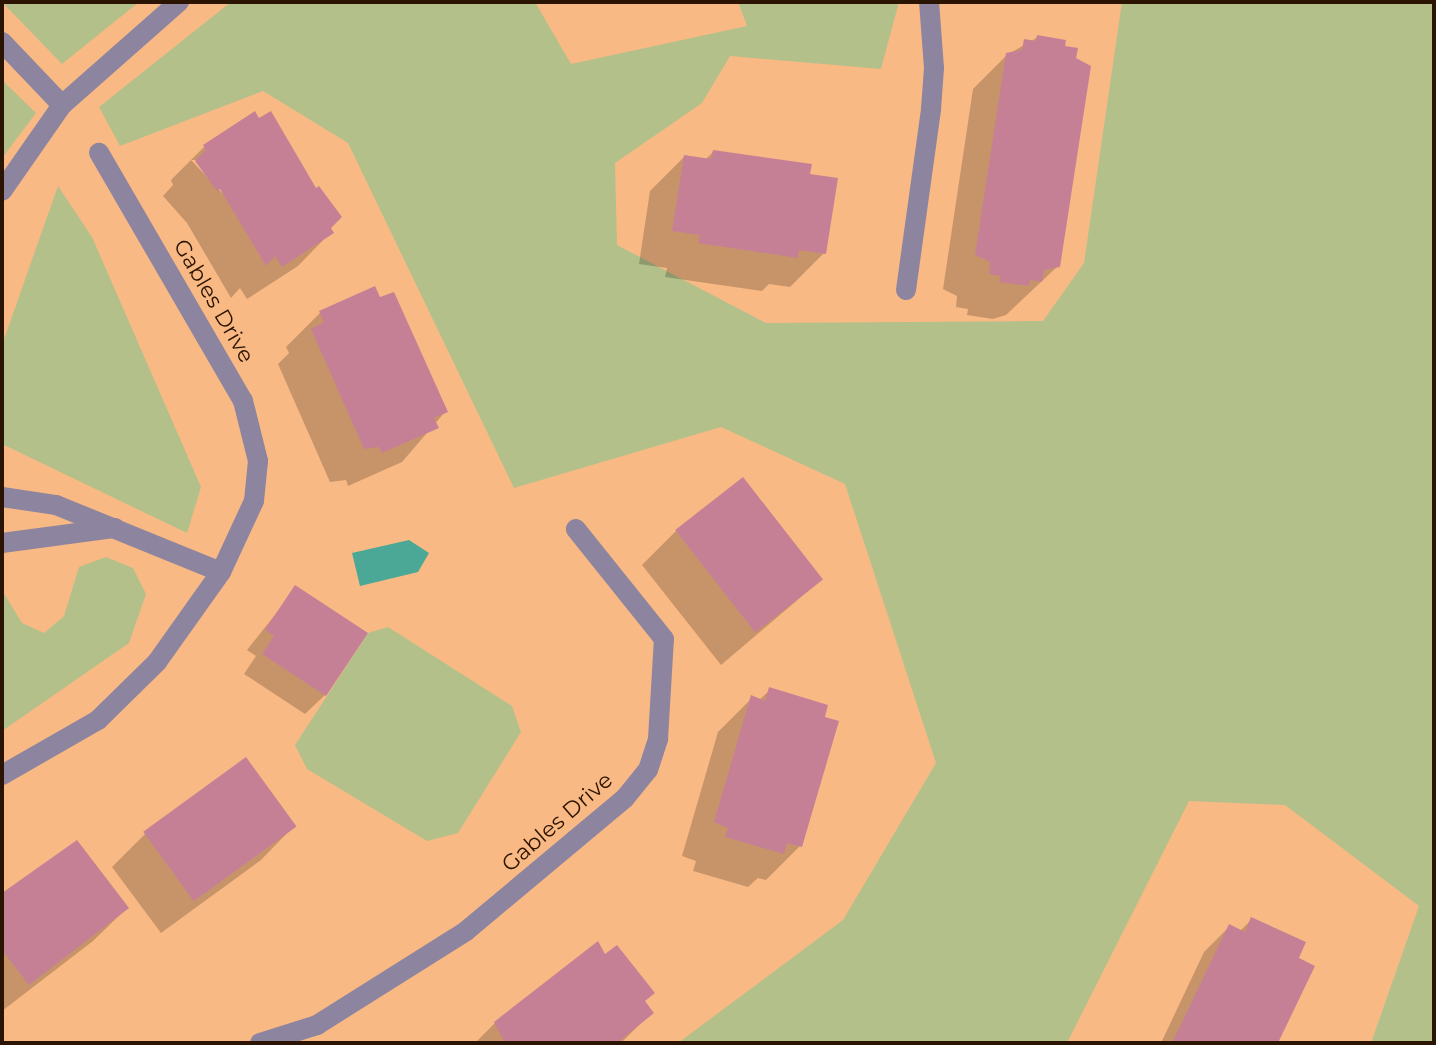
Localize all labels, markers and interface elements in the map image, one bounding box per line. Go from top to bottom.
street label: Gables Drive [168,235,260,367]
street label: Gables Drive [496,767,618,877]

